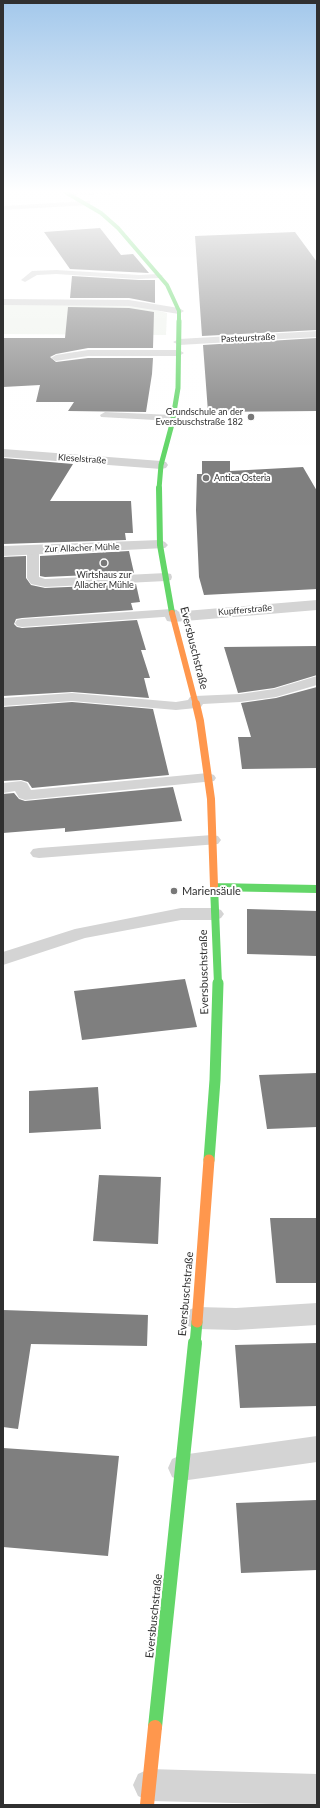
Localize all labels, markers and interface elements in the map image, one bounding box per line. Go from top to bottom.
street label: Pasteurstraße [220,331,276,345]
place label: Grundschule an der Eversbuschstraße 182 [156,407,243,428]
marker: Grundschule an der Eversbuschstraße 182 [246,412,256,422]
street label: Kleselstraße [57,452,107,466]
marker: Antica Osteria [201,473,211,483]
place label: Antica Osteria [214,473,271,483]
street label: Zur Allacher Mühle [44,541,120,555]
marker: Wirtshaus zur Allacher Mühle [99,558,109,568]
place label: Wirtshaus zur Allacher Mühle [74,570,134,591]
street label: Kupfferstraße [217,602,273,618]
street label: Eversbuschstraße [177,605,211,691]
place label: Mariensäule [182,884,241,898]
marker: Mariensäule [169,886,179,896]
street label: Eversbuschstraße [197,929,211,1015]
street label: Eversbuschstraße [176,1251,196,1337]
street label: Eversbuschstraße [143,1573,165,1659]

